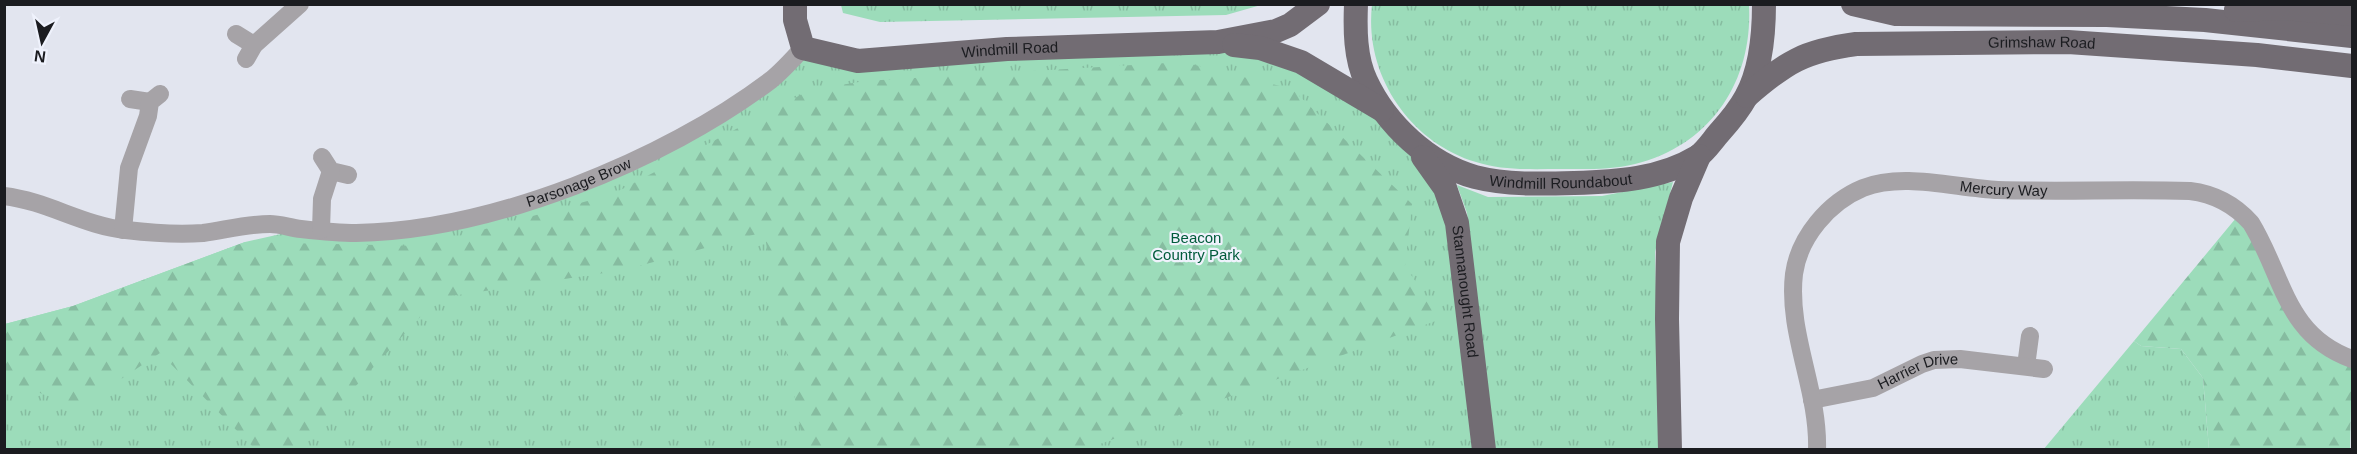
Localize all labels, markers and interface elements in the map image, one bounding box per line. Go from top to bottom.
north arrow [12,12,72,72]
street label: Grimshaw Road [1988,33,2096,52]
street label: Windmill Road [961,38,1059,61]
text: N [33,47,47,66]
street label: Parsonage Brow [524,154,634,210]
street label: Windmill Roundabout [1488,170,1634,192]
street label: Mercury Way [1959,177,2048,199]
street label: Stannanought Road [1449,224,1482,359]
park label: Beacon Country Park [1152,229,1240,263]
street label: Harrier Drive [1875,350,1958,392]

